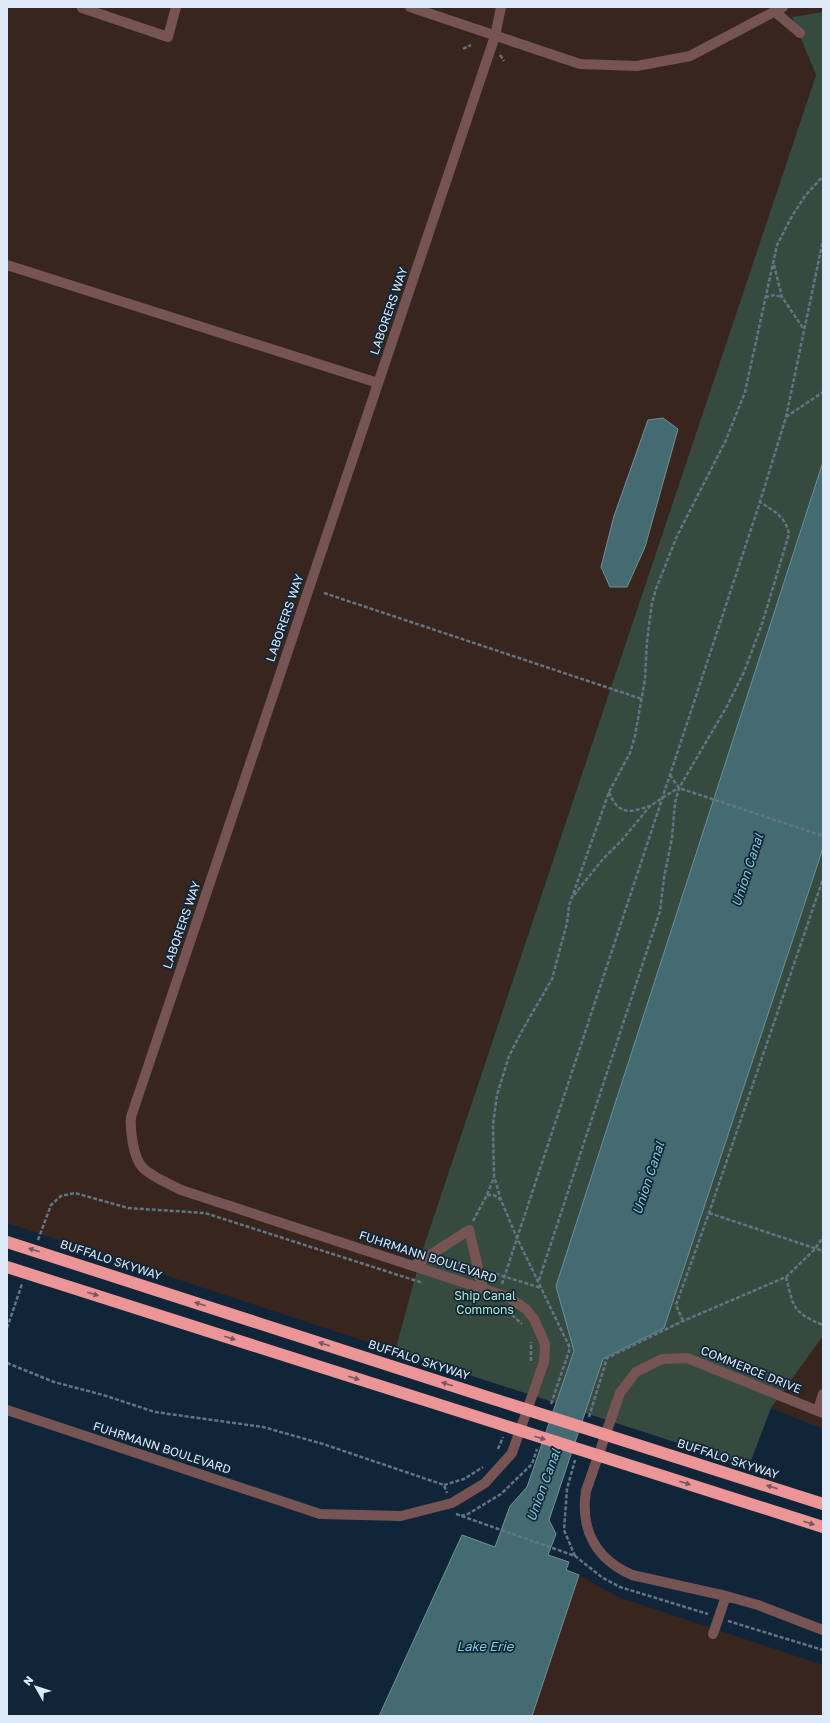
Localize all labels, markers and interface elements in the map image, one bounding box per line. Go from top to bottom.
street label: LABORERS WAY [367,265,411,357]
street label: LABORERS WAY [263,572,307,664]
water label: Union Canal [728,831,767,908]
street label: LABORERS WAY [160,879,204,971]
water label: Union Canal [629,1139,668,1216]
street label: FUHRMANN BOULEVARD [357,1227,499,1286]
street label: BUFFALO SKYWAY [58,1236,164,1283]
one-way arrow [28,1247,40,1253]
park label: Ship Canal Commons [454,1288,516,1317]
one-way arrow [87,1291,99,1297]
one-way arrow [194,1301,206,1307]
one-way arrow [225,1335,237,1341]
street label: BUFFALO SKYWAY [366,1336,472,1383]
one-way arrow [317,1341,329,1347]
street label: COMMERCE DRIVE [699,1342,804,1397]
one-way arrow [348,1375,360,1381]
one-way arrow [441,1381,453,1387]
street label: FUHRMANN BOULEVARD [91,1418,233,1477]
one-way arrow [534,1435,546,1441]
street label: BUFFALO SKYWAY [675,1435,781,1482]
water label: Union Canal [523,1446,564,1523]
one-way arrow [680,1481,692,1487]
one-way arrow [766,1484,778,1490]
one-way arrow [803,1520,815,1526]
water label: Lake Erie [457,1638,515,1654]
north arrow [16,1667,56,1707]
text: N [20,1673,36,1688]

